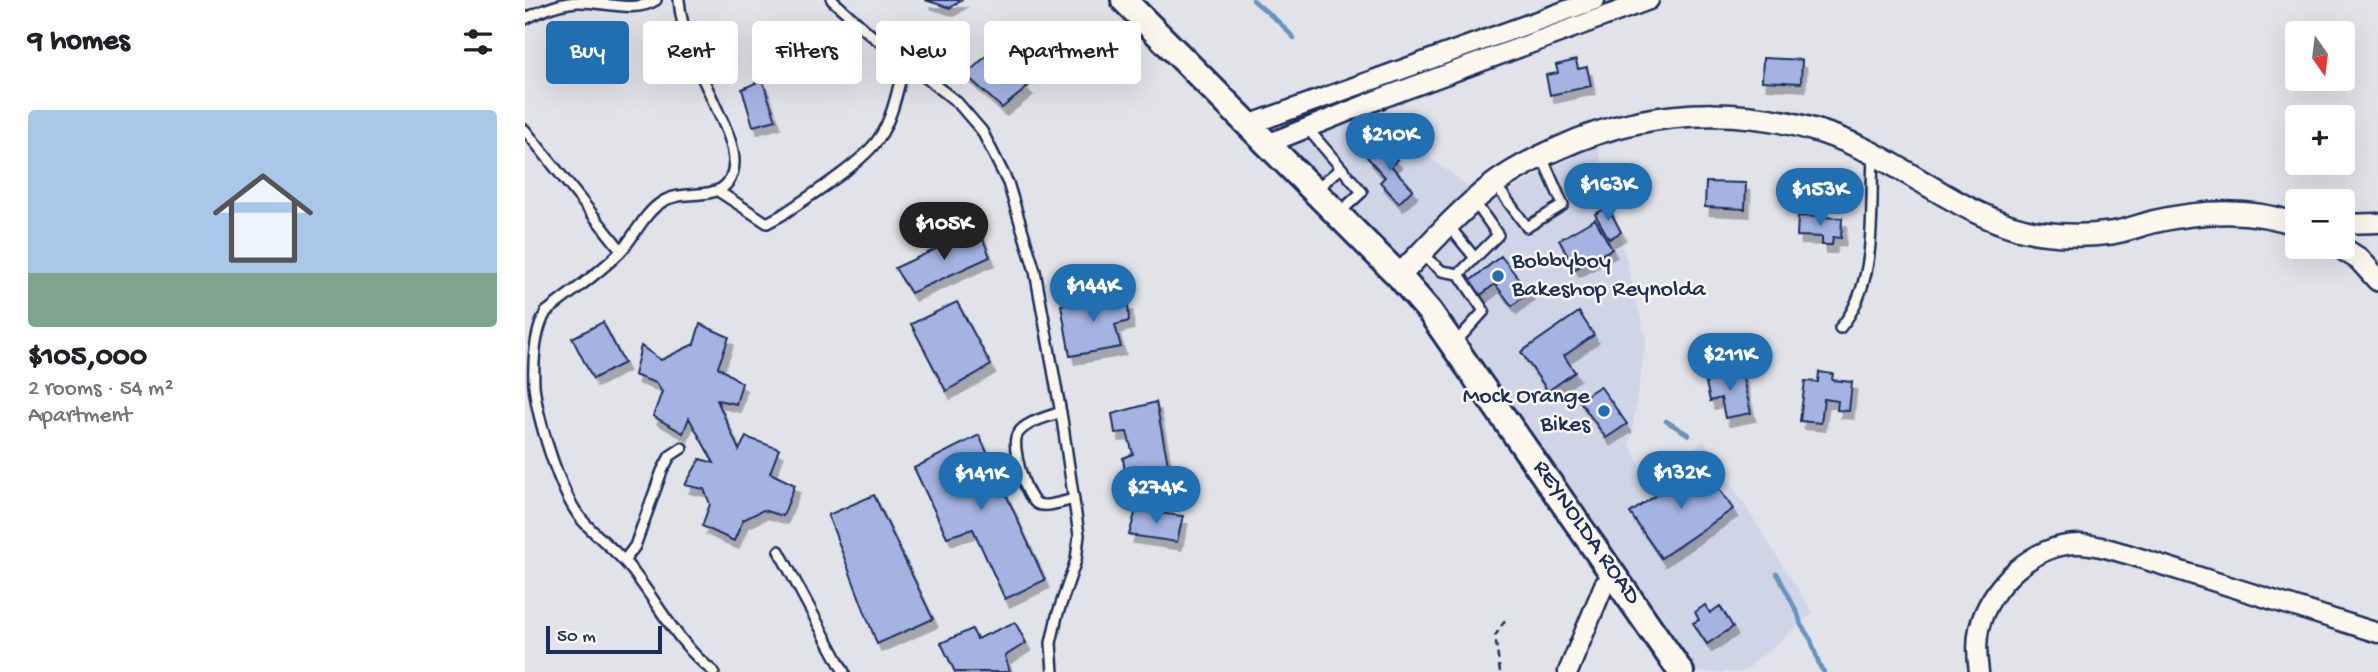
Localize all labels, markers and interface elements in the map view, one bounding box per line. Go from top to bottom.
chip: Buy [546,21,629,84]
chip: Rent [643,21,738,84]
chip: Filters [752,21,862,84]
chip: New [876,21,970,84]
chip: Apartment [984,21,1141,84]
north arrow [2285,21,2355,91]
map controls [2285,21,2355,259]
icon: filters [459,23,497,61]
text: 9 homes [28,25,130,60]
button: + [2285,105,2355,175]
pin: $210K [1341,114,1439,173]
text: $210K [1362,122,1418,149]
icon: home [200,155,326,281]
pin: $163K [1559,164,1657,223]
pin: $153K [1771,168,1869,228]
text: $163K [1580,172,1636,199]
text: $153K [1792,177,1848,204]
button: − [2285,189,2355,259]
pin: $105K [895,202,993,262]
text: $105K [915,211,973,238]
place label: Bobbyboy Bakeshop Reynolda [1511,248,1706,305]
pin: $144K [1044,264,1142,324]
marker: Bobbyboy Bakeshop Reynolda [1490,268,1506,284]
text: $144K [1066,273,1120,300]
pin: $211K [1681,334,1779,393]
text: $105,000 [28,341,147,376]
text: $211K [1704,342,1756,369]
text: 2 rooms · 54 m² [28,376,174,403]
place label: Mock Orange Bikes [1463,383,1591,440]
text: Apartment [28,403,132,430]
marker: Mock Orange Bikes [1596,403,1612,419]
pin: $141K [932,452,1030,512]
pin: $132K [1632,452,1730,511]
street label: REYNOLDA ROAD [1525,455,1647,611]
text: $132K [1653,460,1709,487]
text: $141K [955,461,1007,488]
pin: $274K [1107,466,1205,526]
text: $274K [1127,475,1185,502]
scale bar [546,623,661,655]
text: 50 m [557,626,596,649]

